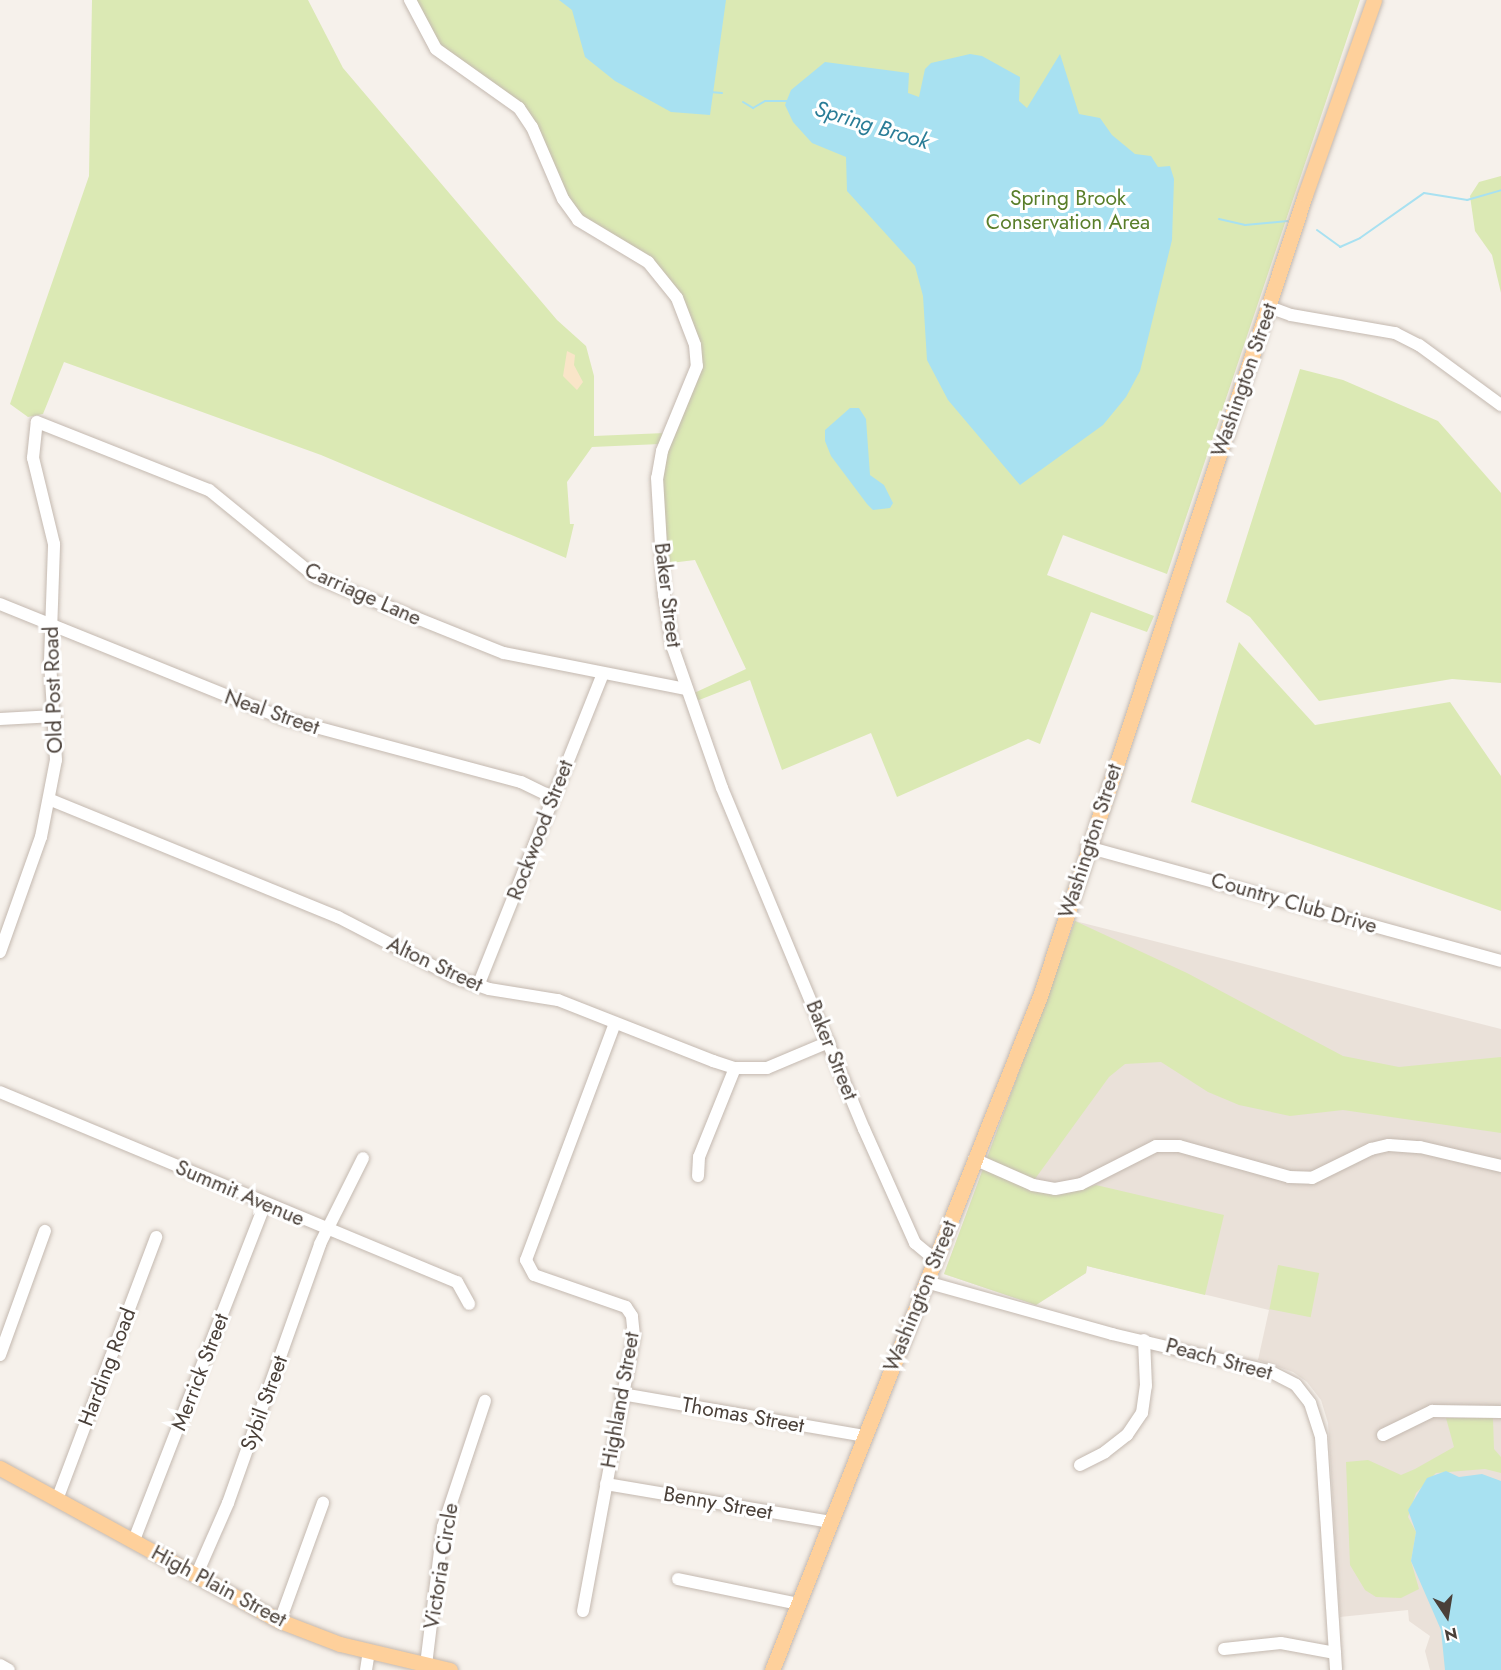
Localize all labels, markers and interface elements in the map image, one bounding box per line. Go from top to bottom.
water label: Spring Brook [812,95,932,155]
park label: Spring Brook Conservation Area [986,185,1150,235]
street label: Washington Street [1206,300,1282,460]
street label: Baker Street [649,541,687,649]
street label: Carriage Lane [301,557,425,631]
street label: Old Post Road [38,626,68,754]
street label: Neal Street [221,684,323,740]
street label: Rockwood Street [502,756,578,904]
street label: Washington Street [1053,761,1127,921]
street label: Country Club Drive [1208,867,1380,939]
street label: Alton Street [383,931,487,997]
street label: Baker Street [801,997,863,1103]
street label: Summit Avenue [172,1155,308,1231]
street label: Washington Street [878,1217,962,1375]
street label: Harding Road [73,1304,141,1430]
street label: Merrick Street [166,1310,234,1434]
street label: Highland Street [596,1330,644,1470]
street label: Peach Street [1163,1333,1275,1385]
street label: Sybil Street [235,1352,293,1454]
street label: Thomas Street [680,1392,806,1438]
street label: Benny Street [662,1481,774,1525]
street label: Victoria Circle [419,1501,463,1631]
street label: High Plain Street [147,1540,291,1632]
north arrow [1417,1586,1477,1646]
text: N [1442,1622,1459,1647]

